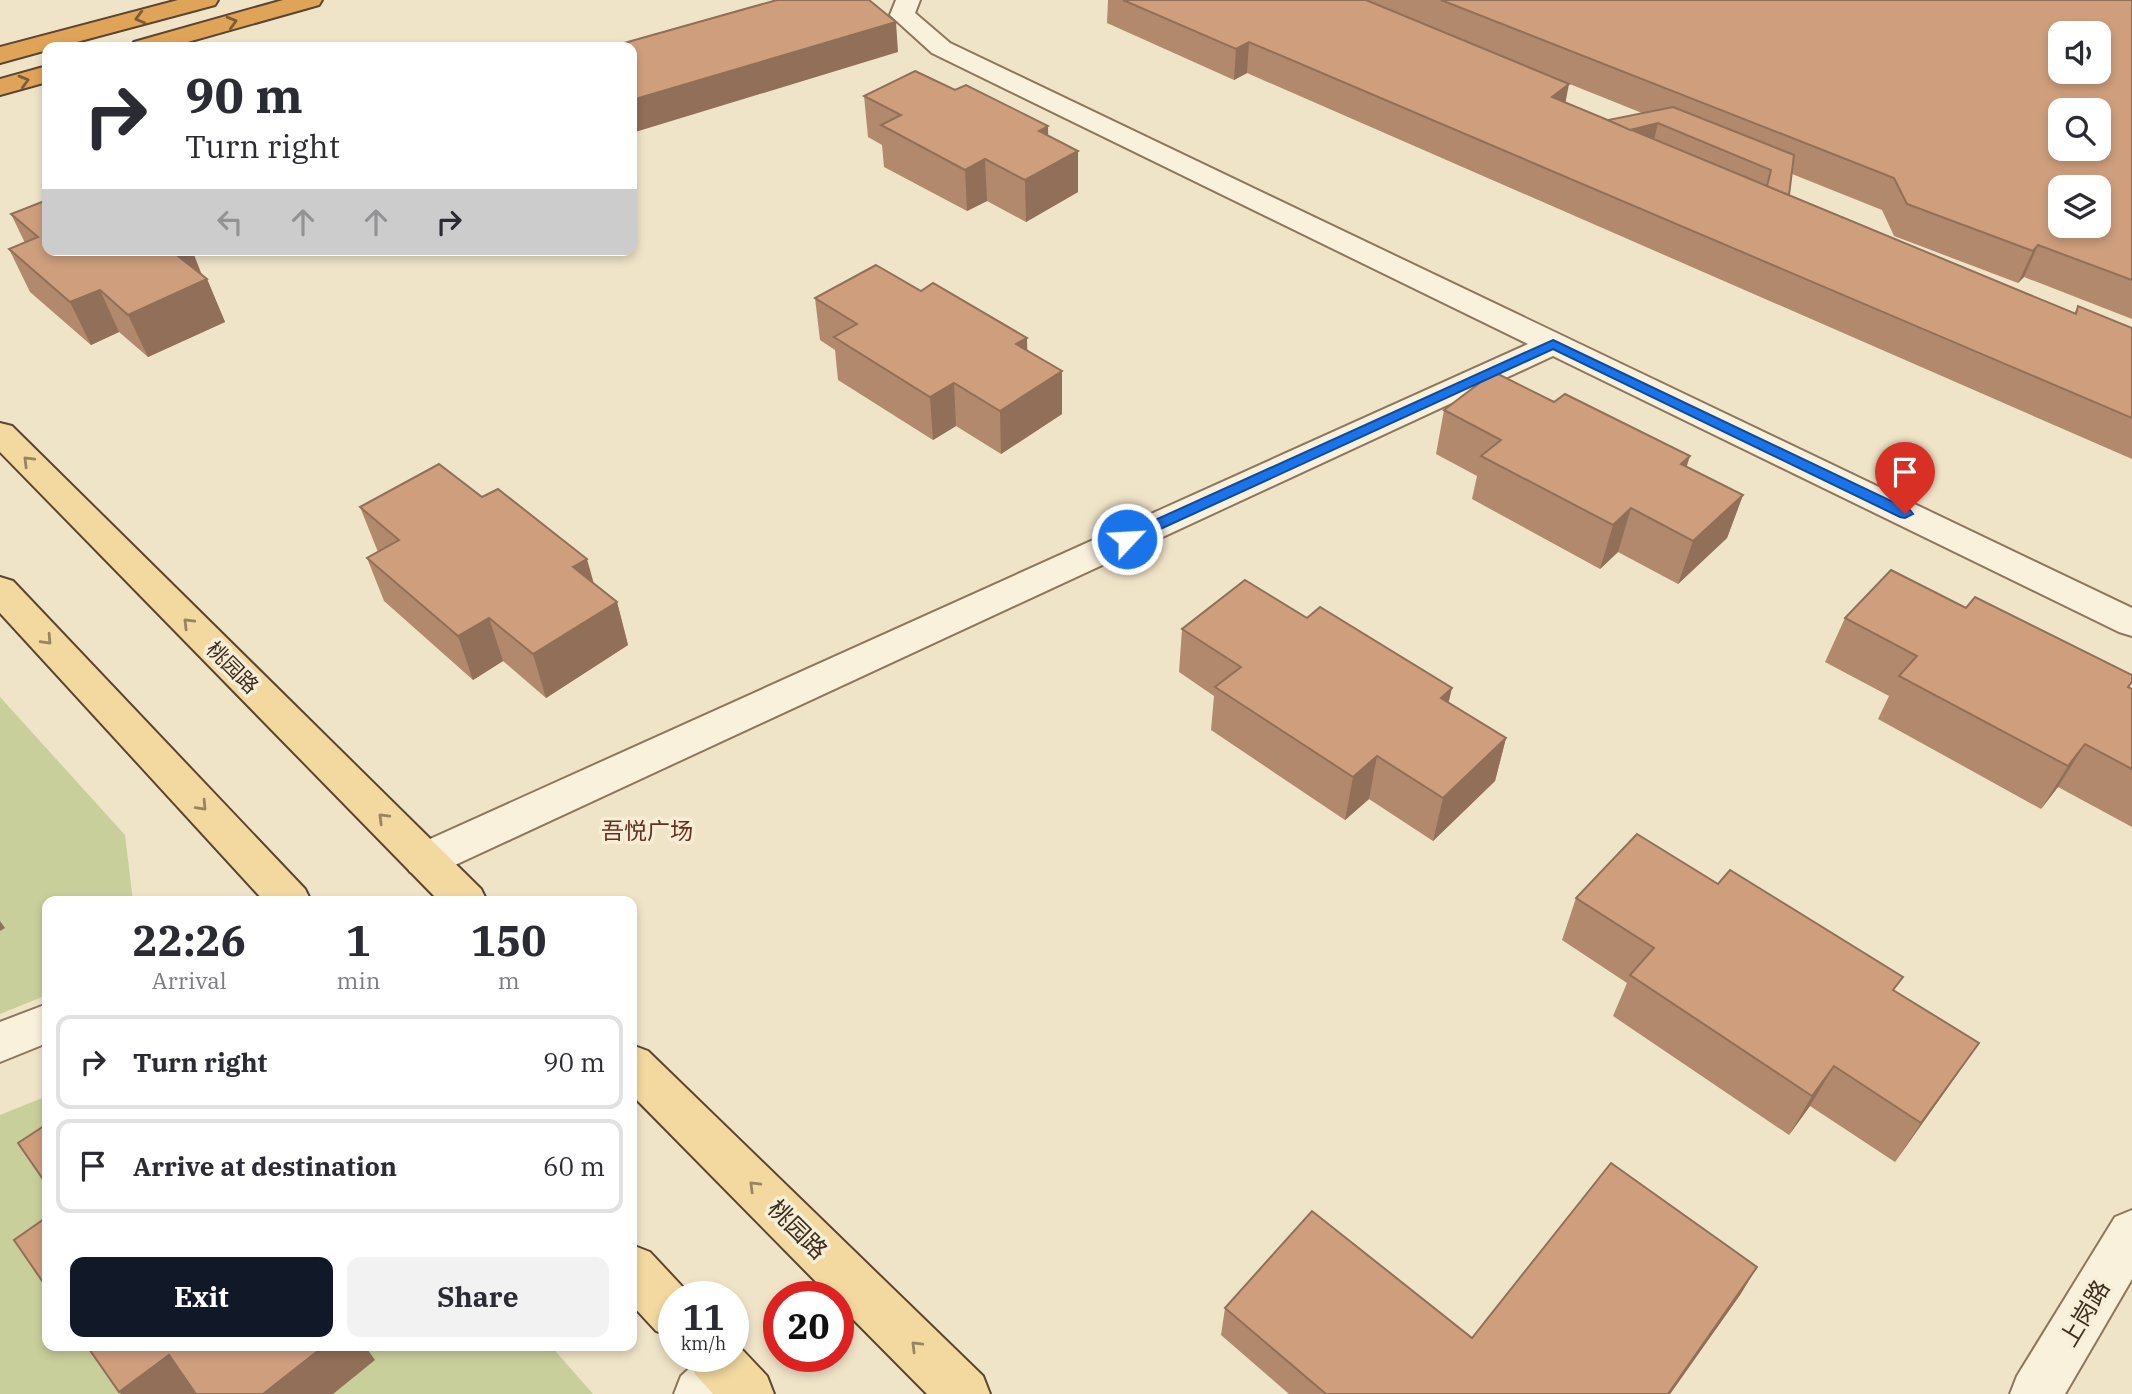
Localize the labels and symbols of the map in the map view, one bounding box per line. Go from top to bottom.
one-way arrow [134,10,146,24]
one-way arrow [226,16,238,30]
one-way arrow [17,74,29,89]
pin [1875,442,1935,514]
one-way arrow [23,457,36,470]
position arrow [1090,502,1164,576]
one-way arrow [184,618,197,631]
one-way arrow [38,632,51,645]
street label: 桃园路 [201,635,265,699]
one-way arrow [193,798,206,811]
one-way arrow [379,814,392,827]
district label: 吾悦广场 [601,815,693,845]
one-way arrow [750,1181,763,1194]
street label: 桃园路 [761,1192,835,1266]
street label: 上岗路 [2052,1274,2116,1352]
speed limit sign: 20 [763,1281,854,1372]
one-way arrow [912,1342,924,1354]

